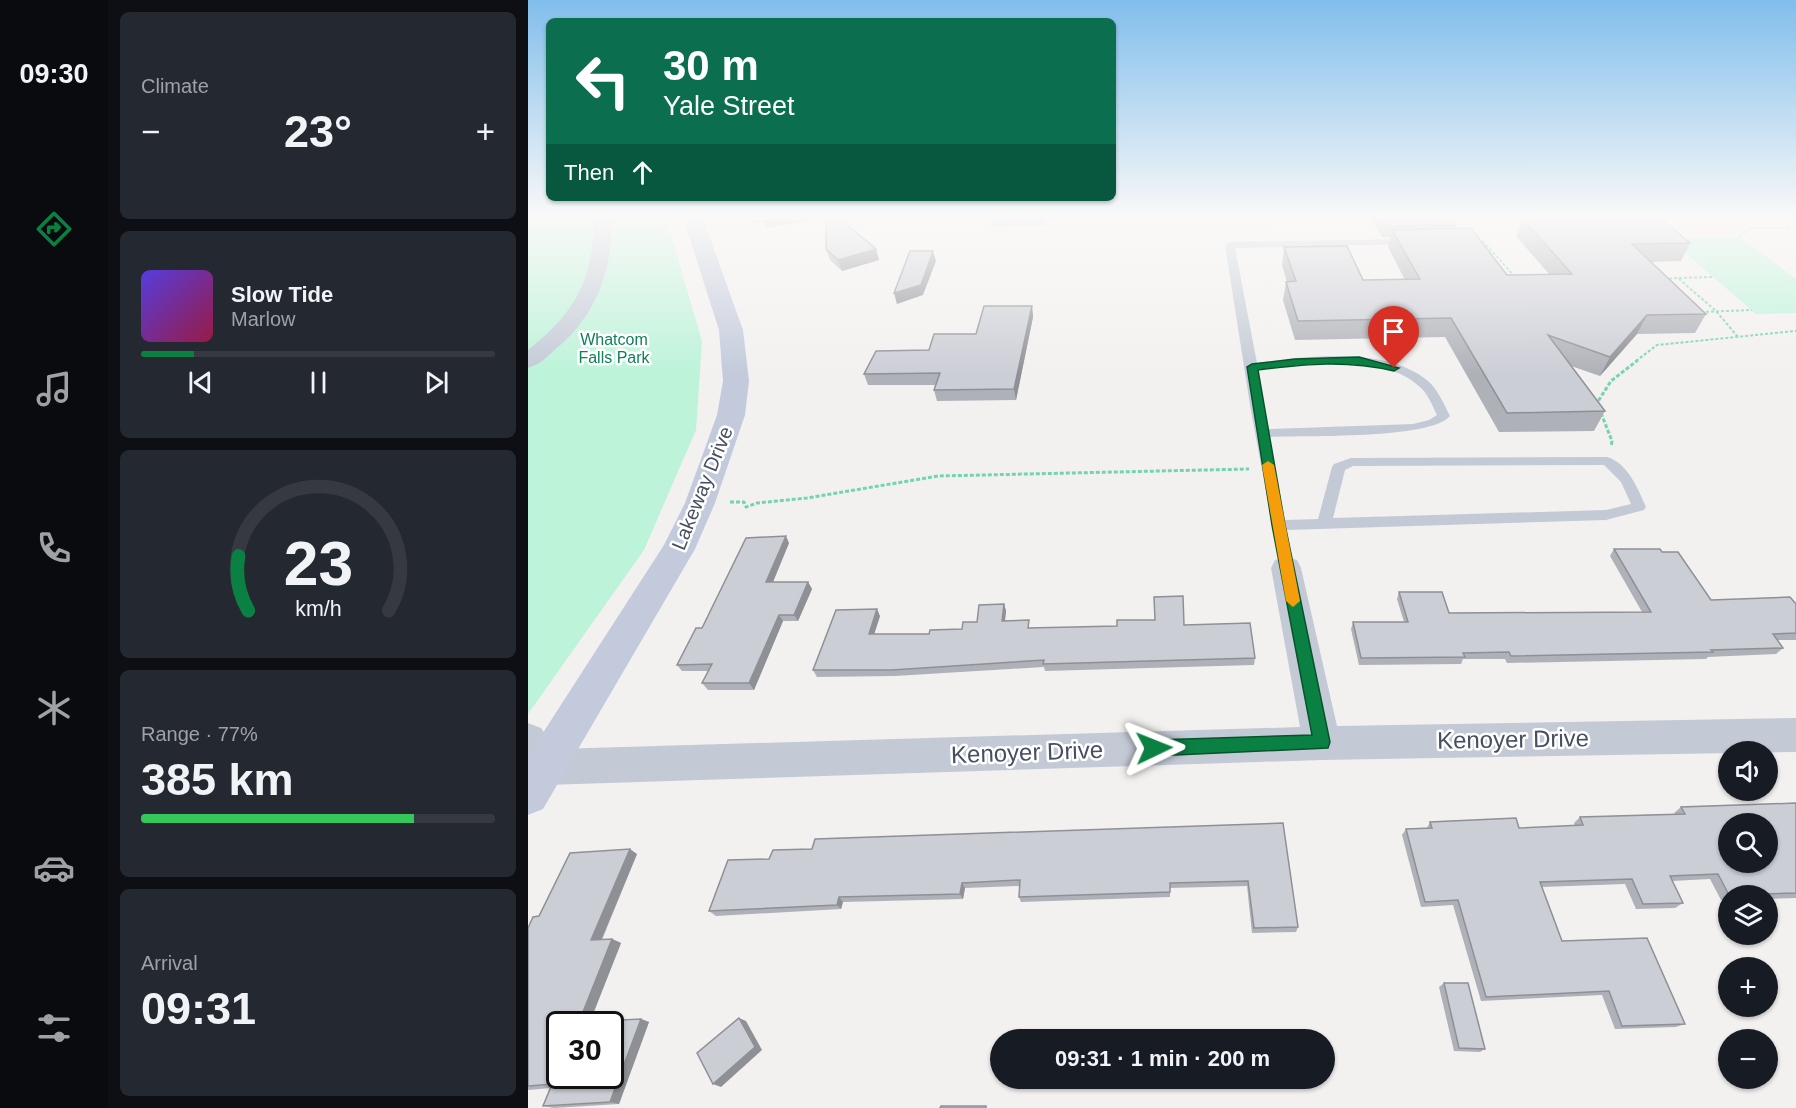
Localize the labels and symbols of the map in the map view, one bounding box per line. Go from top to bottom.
pin [1368,306,1419,368]
park label: Whatcom Falls Park [578,331,651,366]
street label: Lakeway Drive [667,423,737,553]
position arrow [1122,716,1186,780]
street label: Kenoyer Drive [1437,724,1589,754]
street label: Kenoyer Drive [951,736,1103,768]
speed limit sign: 30 [546,1011,624,1089]

